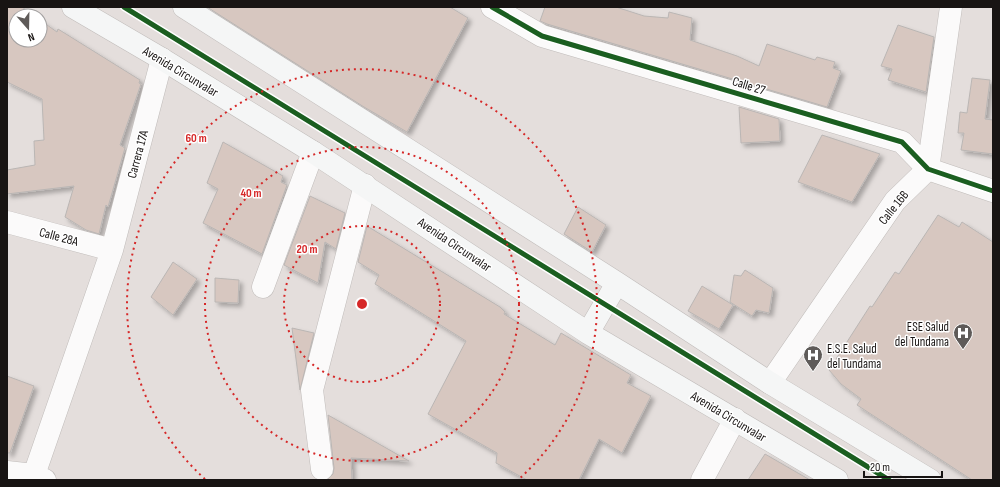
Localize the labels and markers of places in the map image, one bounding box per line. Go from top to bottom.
centre of rings [355,297,369,311]
place label: ESE Salud del Tundama [895,319,949,350]
hospital icon: ESE Salud del Tundama [952,322,974,350]
place label: E.S.E. Salud del Tundama [827,341,881,372]
hospital icon: E.S.E. Salud del Tundama [802,344,824,372]

